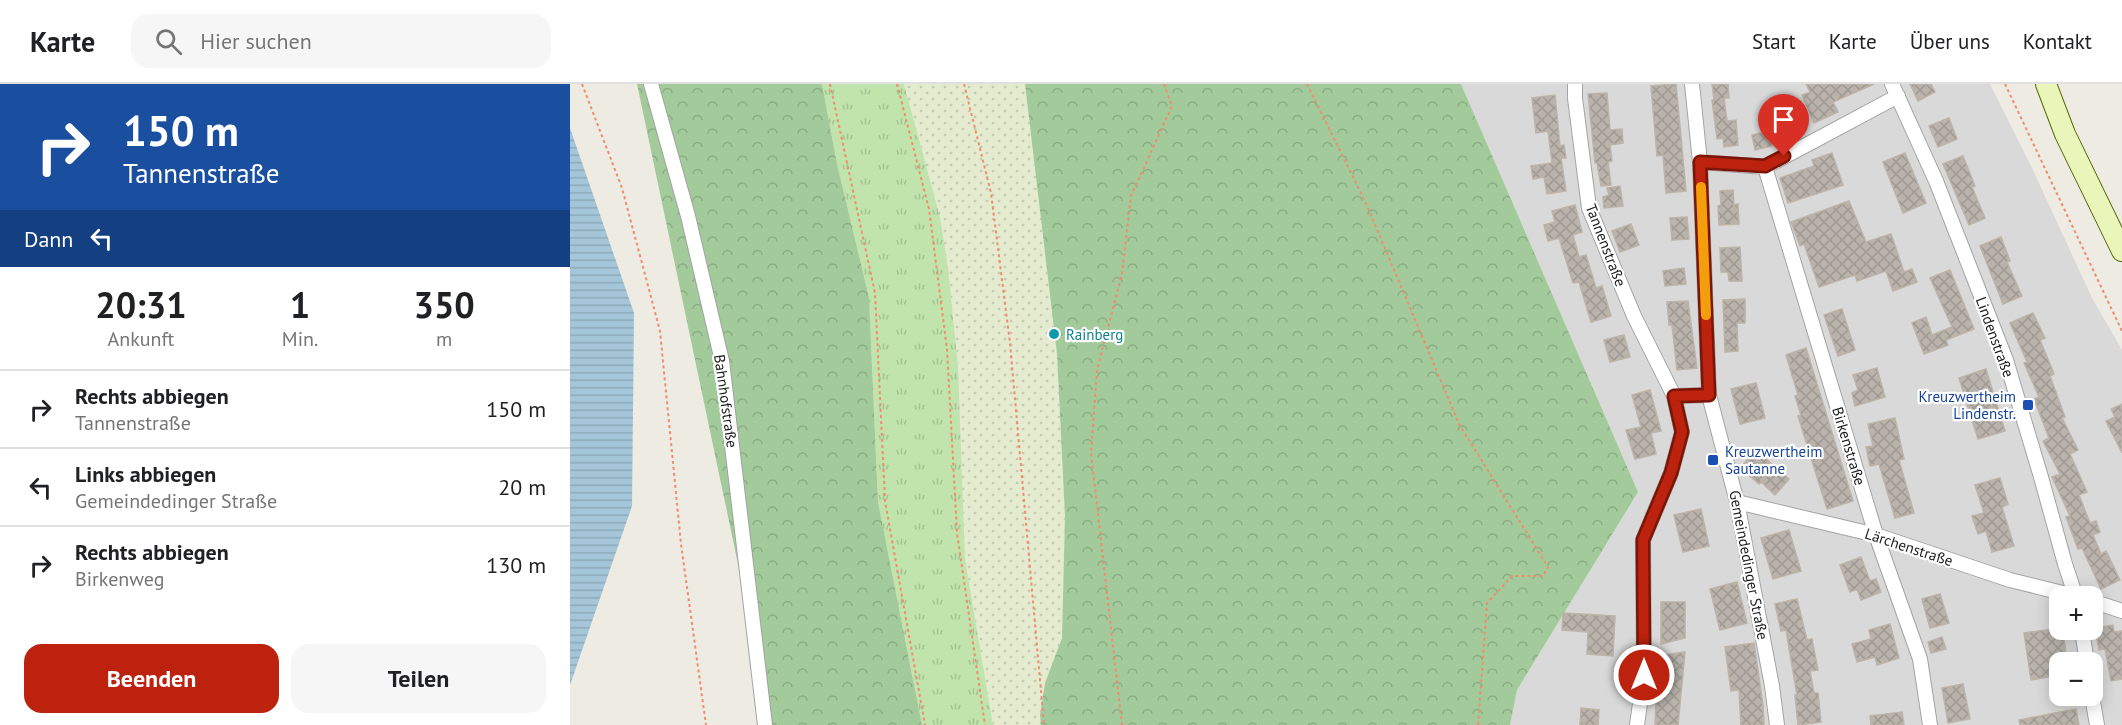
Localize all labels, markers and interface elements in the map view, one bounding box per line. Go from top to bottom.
search box [131,14,551,68]
text: Karte [30,23,95,60]
icon: search [152,25,185,58]
text: Hier suchen [200,27,312,55]
text: Start [1752,28,1796,55]
text: Karte [1829,28,1877,55]
text: Über uns [1910,28,1990,55]
text: Kontakt [2023,28,2092,55]
pin [1758,94,1809,156]
text: 150 m [123,103,239,158]
icon: arrive [1767,103,1800,136]
icon: right [24,108,102,186]
text: Tannenstraße [123,156,279,190]
street label: Tannenstraße [1582,201,1630,289]
icon: left [85,222,118,255]
text: Dann [24,225,73,253]
text: 20:31 [95,281,187,328]
text: 1 [290,281,310,328]
text: 350 [414,281,475,328]
street label: Lindenstraße [1972,294,2018,380]
place label: Rainberg [1066,325,1123,344]
text: Ankunft [108,326,174,352]
text: Min. [282,326,318,352]
text: m [436,326,452,352]
marker: Rainberg [1047,327,1061,341]
street label: Bahnhofstraße [710,353,742,449]
text: Rechts abbiegen [75,382,229,410]
place label: Kreuzwertheim Lindenstr. [1919,387,2016,423]
icon: right [24,393,57,426]
text: 150 m [486,395,546,423]
marker: Kreuzwertheim Lindenstr. [2021,398,2035,412]
street label: Birkenstraße [1828,404,1870,488]
text: Tannenstraße [75,410,191,436]
place label: Kreuzwertheim Sautanne [1725,442,1822,478]
marker: Kreuzwertheim Sautanne [1706,453,1720,467]
text: Links abbiegen [75,460,216,488]
icon: left [24,471,57,504]
text: 20 m [498,473,546,501]
text: Gemeindedinger Straße [75,488,277,514]
street label: Gemeindedinger Straße [1725,489,1773,641]
street label: Lärchenstraße [1863,524,1955,570]
text: Rechts abbiegen [75,538,229,566]
icon: right [24,549,57,582]
text: 130 m [486,551,546,579]
text: Birkenweg [75,566,164,592]
map controls [2049,586,2103,706]
button: + [2049,586,2103,640]
position arrow [1612,643,1676,707]
button: Beenden [24,644,279,713]
button: Teilen [291,644,546,713]
button: − [2049,652,2103,706]

